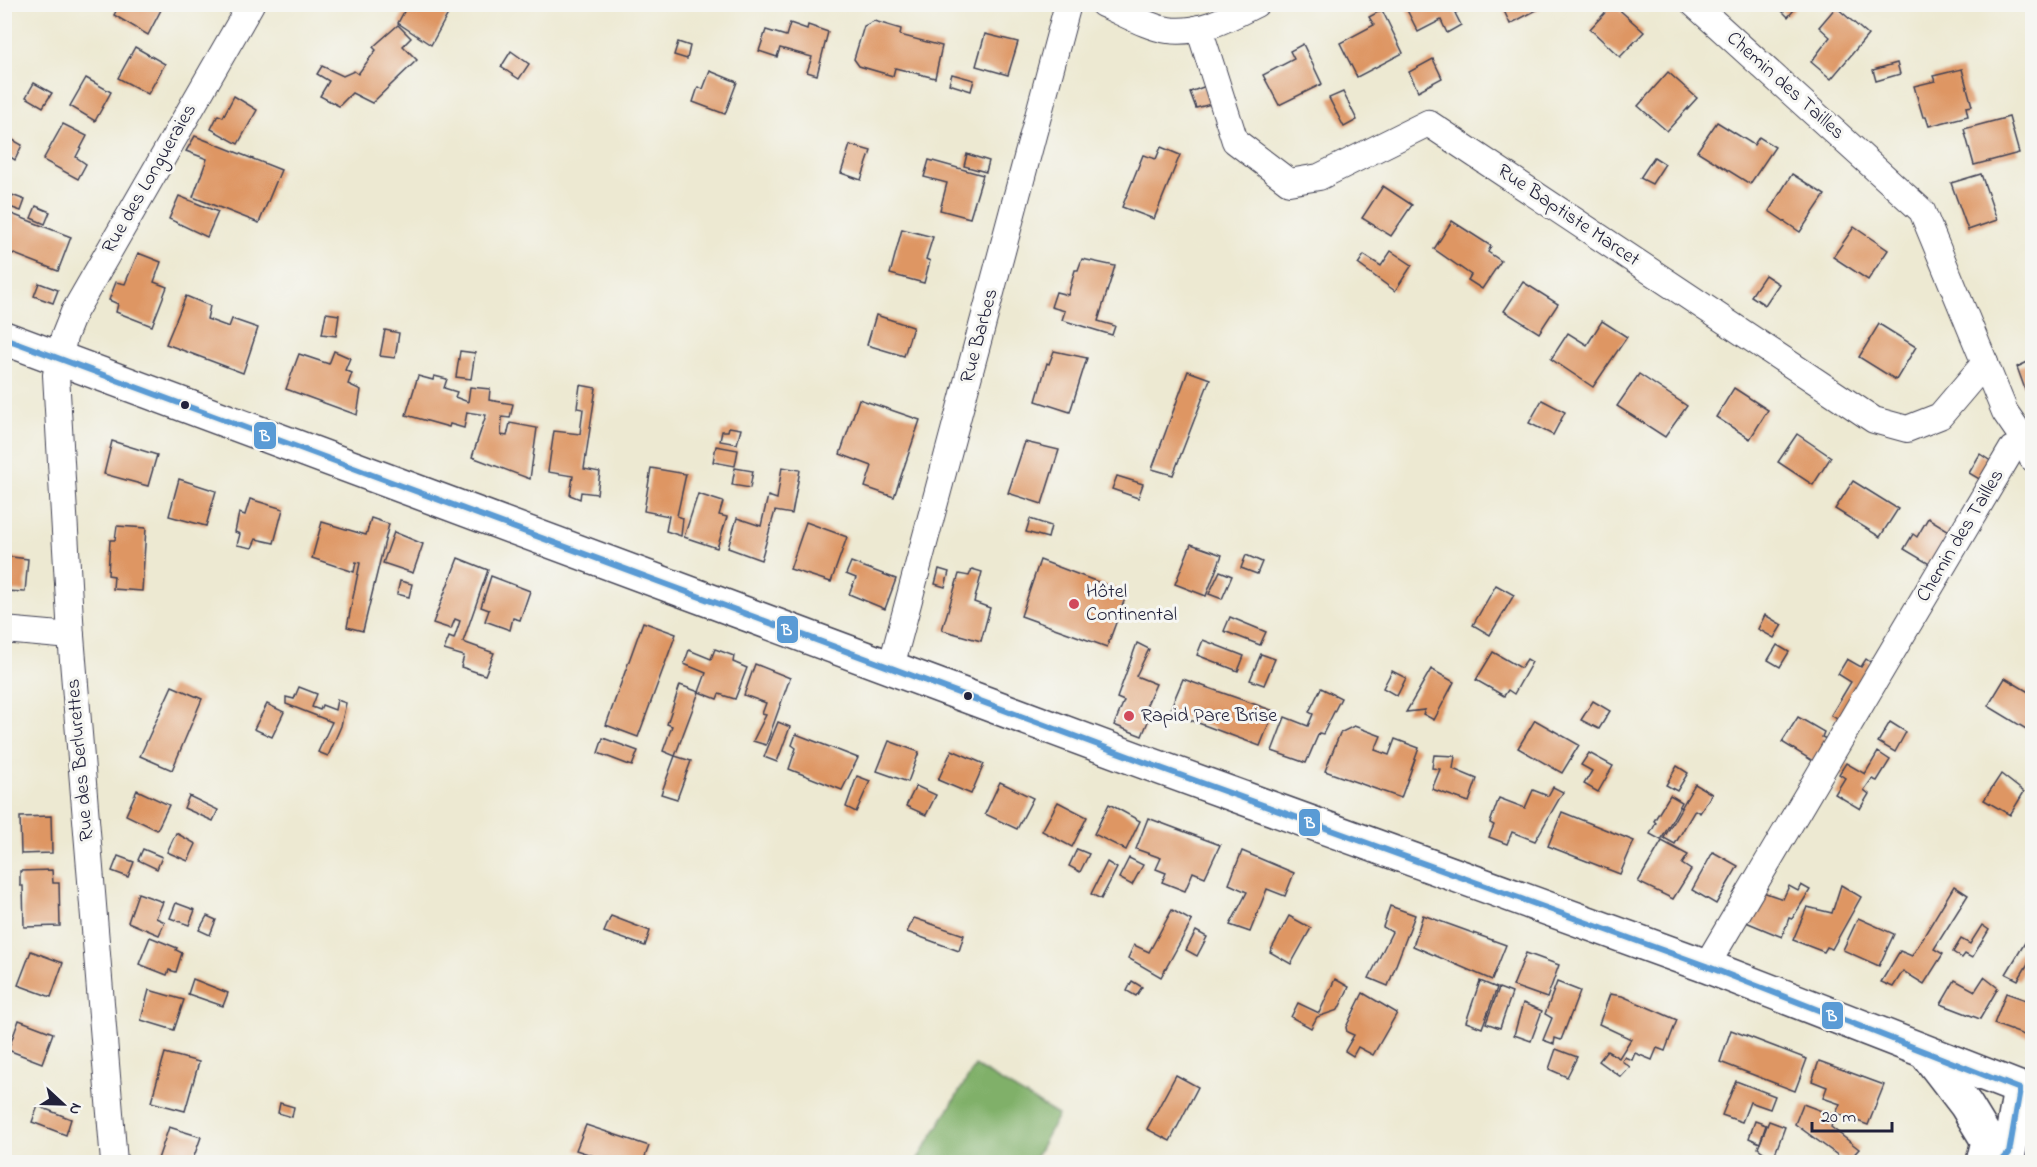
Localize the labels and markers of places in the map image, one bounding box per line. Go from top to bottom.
unlabelled marker [179,399,191,411]
place label: Hôtel Continental [1086,578,1177,630]
marker: Hôtel Continental [1067,597,1081,611]
unlabelled marker [962,690,974,702]
place label: Rapid Pare Brise [1141,702,1277,731]
marker: Rapid Pare Brise [1122,709,1136,723]

